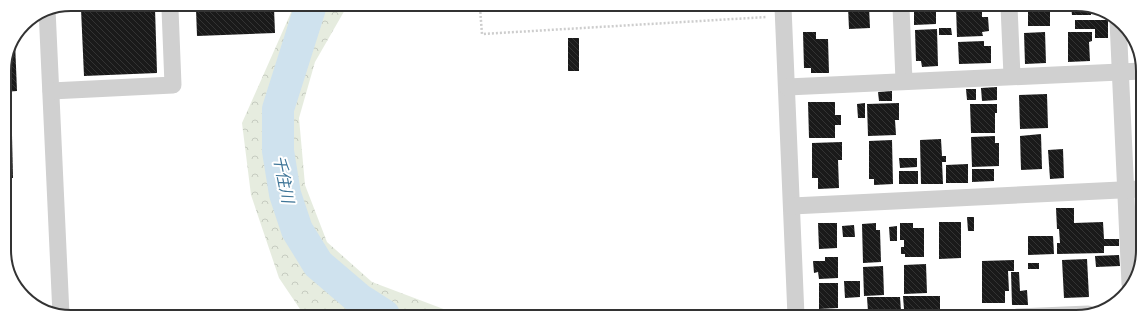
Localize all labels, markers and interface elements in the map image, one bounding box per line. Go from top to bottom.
water label: 千住川 [269,154,298,207]

